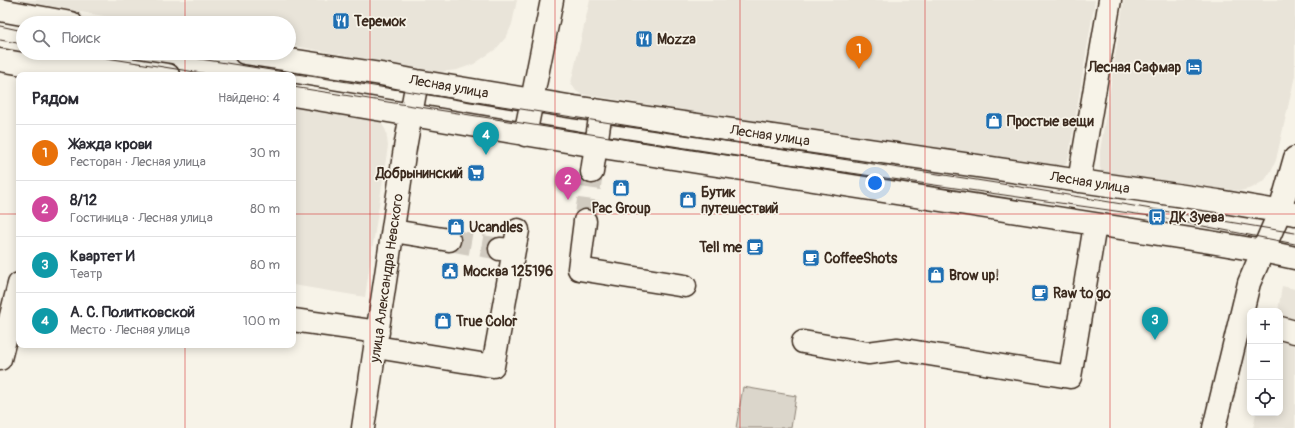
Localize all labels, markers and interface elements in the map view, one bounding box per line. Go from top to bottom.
restaurant icon: Теремок [331,11,351,31]
place label: Теремок [353,13,406,30]
search box [16,16,296,60]
icon: search [30,27,52,49]
text: Поиск [62,29,101,48]
restaurant icon: Mozza [634,29,654,49]
place label: Mozza [657,31,696,48]
pin: 1 [846,36,872,69]
hotel icon: Лесная Сафмар [1184,57,1204,77]
place label: Лесная Сафмар [1087,59,1181,76]
street label: Лесная улица [407,71,490,102]
text: Рядом [32,88,79,109]
text: Найдено: 4 [218,90,280,106]
shop icon: Простые вещи [984,111,1004,131]
place label: Простые вещи [1007,113,1094,130]
street label: Лесная улица [728,121,811,150]
pin: 4 [473,122,499,155]
text: Жажда крови [70,135,152,154]
text: 1 [42,145,48,161]
text: 30 m [250,145,280,161]
text: Ресторан · Лесная улица [70,154,206,170]
supermarket icon: Добрынинский [466,163,486,183]
place label: Добрынинский [375,165,463,182]
pin: 2 [555,167,581,200]
street label: Лесная улица [1048,168,1131,197]
your location [865,173,885,193]
shop icon: Pac Group [611,178,631,198]
place label: Бутик путешествий [701,184,779,217]
shop icon: Бутик путешествий [678,190,698,210]
text: 8/12 [70,191,97,210]
street label: улица Александра Невского [366,192,407,365]
place label: Pac Group [592,200,651,217]
text: 2 [41,201,49,217]
text: 80 m [250,201,280,217]
bus stop icon: ДК Зуева [1147,207,1167,227]
place label: ДК Зуева [1169,209,1225,226]
text: Гостиница · Лесная улица [70,210,213,226]
shop icon: Ucandles [446,217,466,237]
place label: Ucandles [469,219,523,236]
cafe icon: Tell me [745,237,765,257]
place label: Tell me [698,239,743,256]
text: Квартет И [70,247,135,266]
cafe icon: CoffeeShots [801,248,821,268]
place label: CoffeeShots [824,250,898,267]
text: 3 [41,257,49,273]
text: 80 m [250,257,280,273]
public building icon: Москва 125196 [440,261,460,281]
place label: Москва 125196 [463,263,553,280]
shop icon: Brow up! [926,265,946,285]
text: Театр [70,266,102,282]
place label: Brow up! [949,267,999,284]
cafe icon: Raw to go [1030,283,1050,303]
place label: Raw to go [1053,285,1111,302]
text: А. С. Политковской [70,303,195,322]
pin: 3 [1142,307,1168,340]
map controls [1247,308,1283,416]
button: + [1247,308,1283,344]
shop icon: True Color [433,311,453,331]
text: 4 [41,313,49,329]
text: 100 m [243,313,280,329]
place label: True Color [455,313,518,330]
text: Место · Лесная улица [70,322,190,338]
button: − [1247,344,1283,380]
button: locate [1247,380,1283,416]

